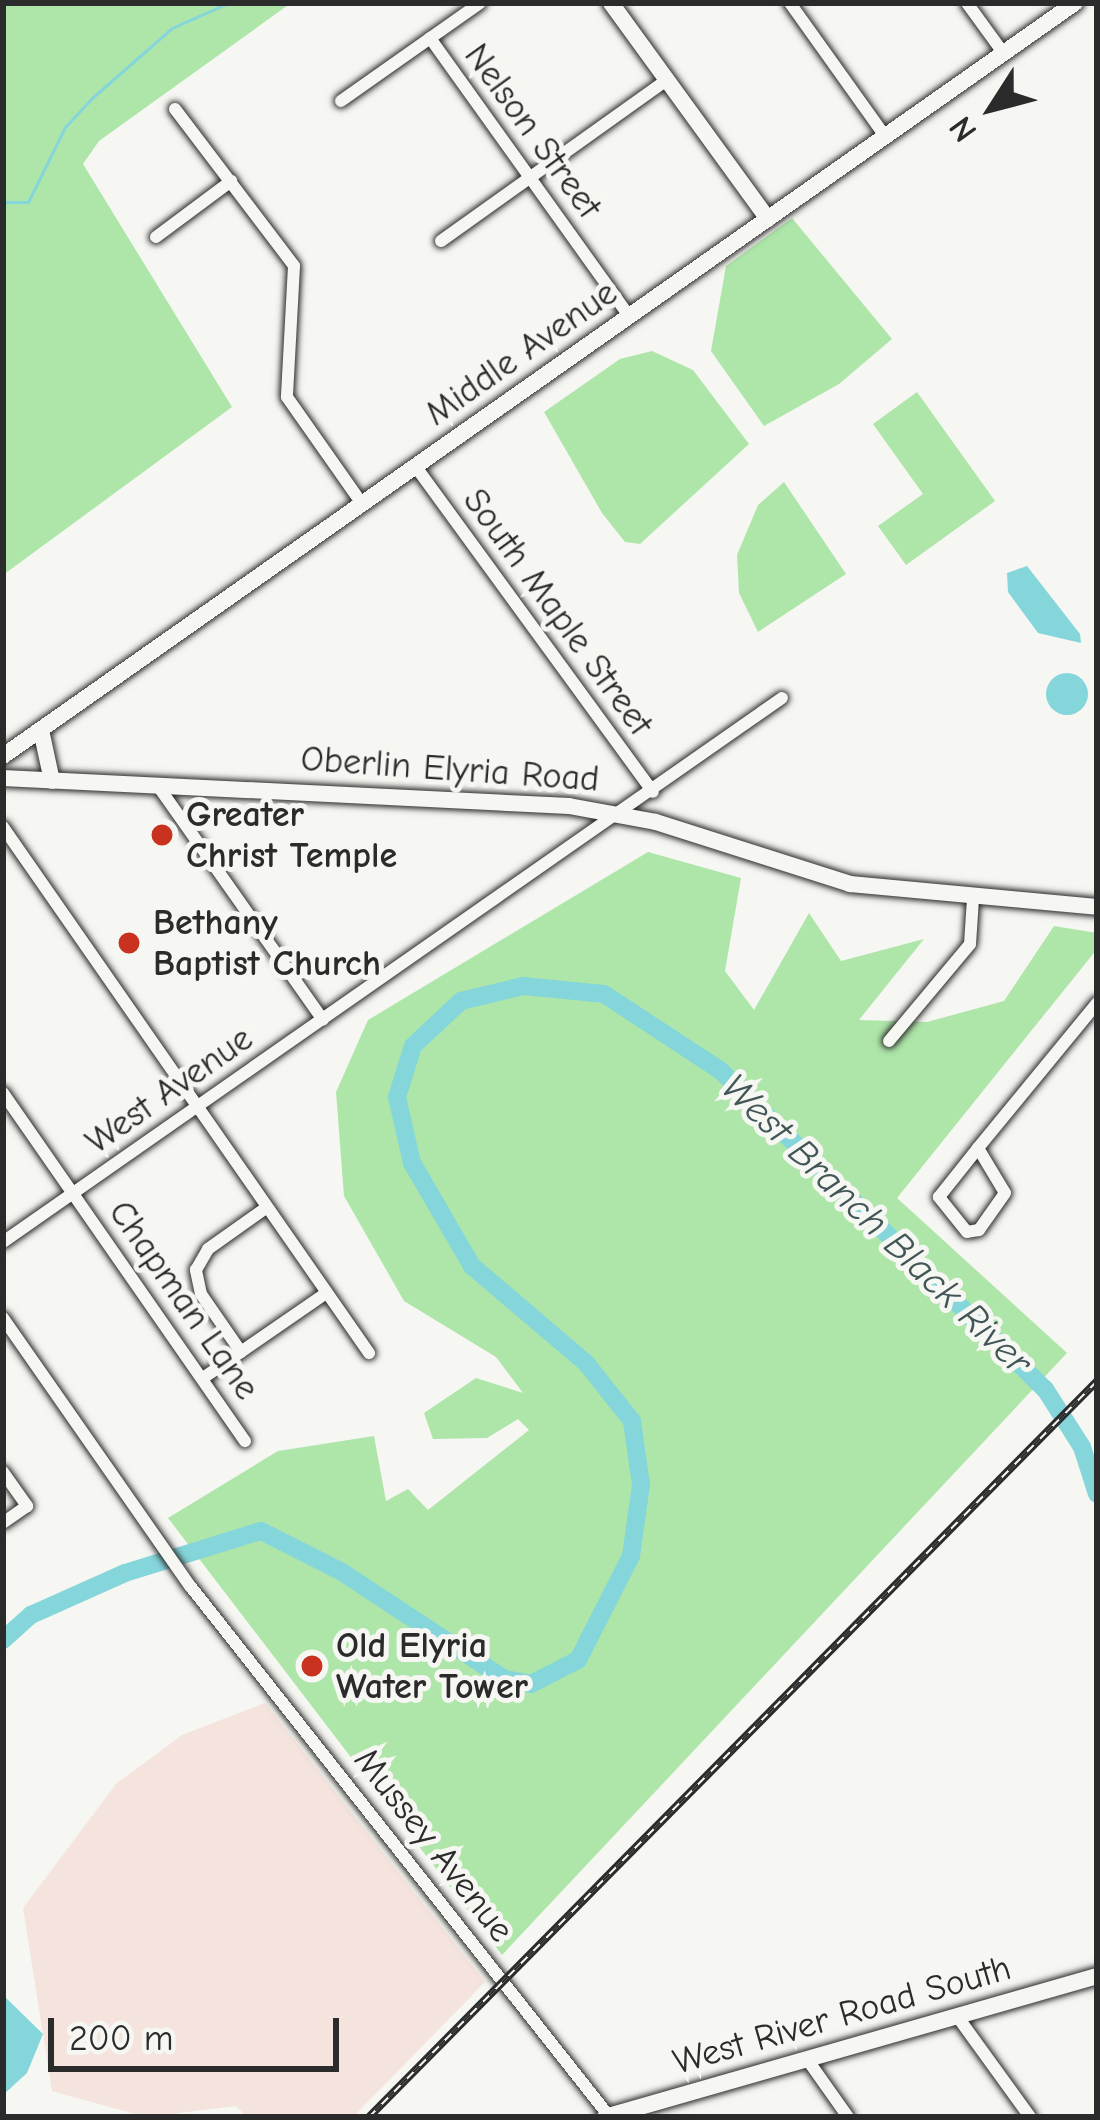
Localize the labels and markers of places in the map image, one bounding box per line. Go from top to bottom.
place label: Greater Christ Temple [186,792,397,877]
marker: Greater Christ Temple [149,822,175,848]
place label: Bethany Baptist Church [153,900,381,985]
marker: Bethany Baptist Church [116,930,142,956]
place label: Old Elyria Water Tower [336,1623,528,1708]
marker: Old Elyria Water Tower [299,1653,325,1679]

